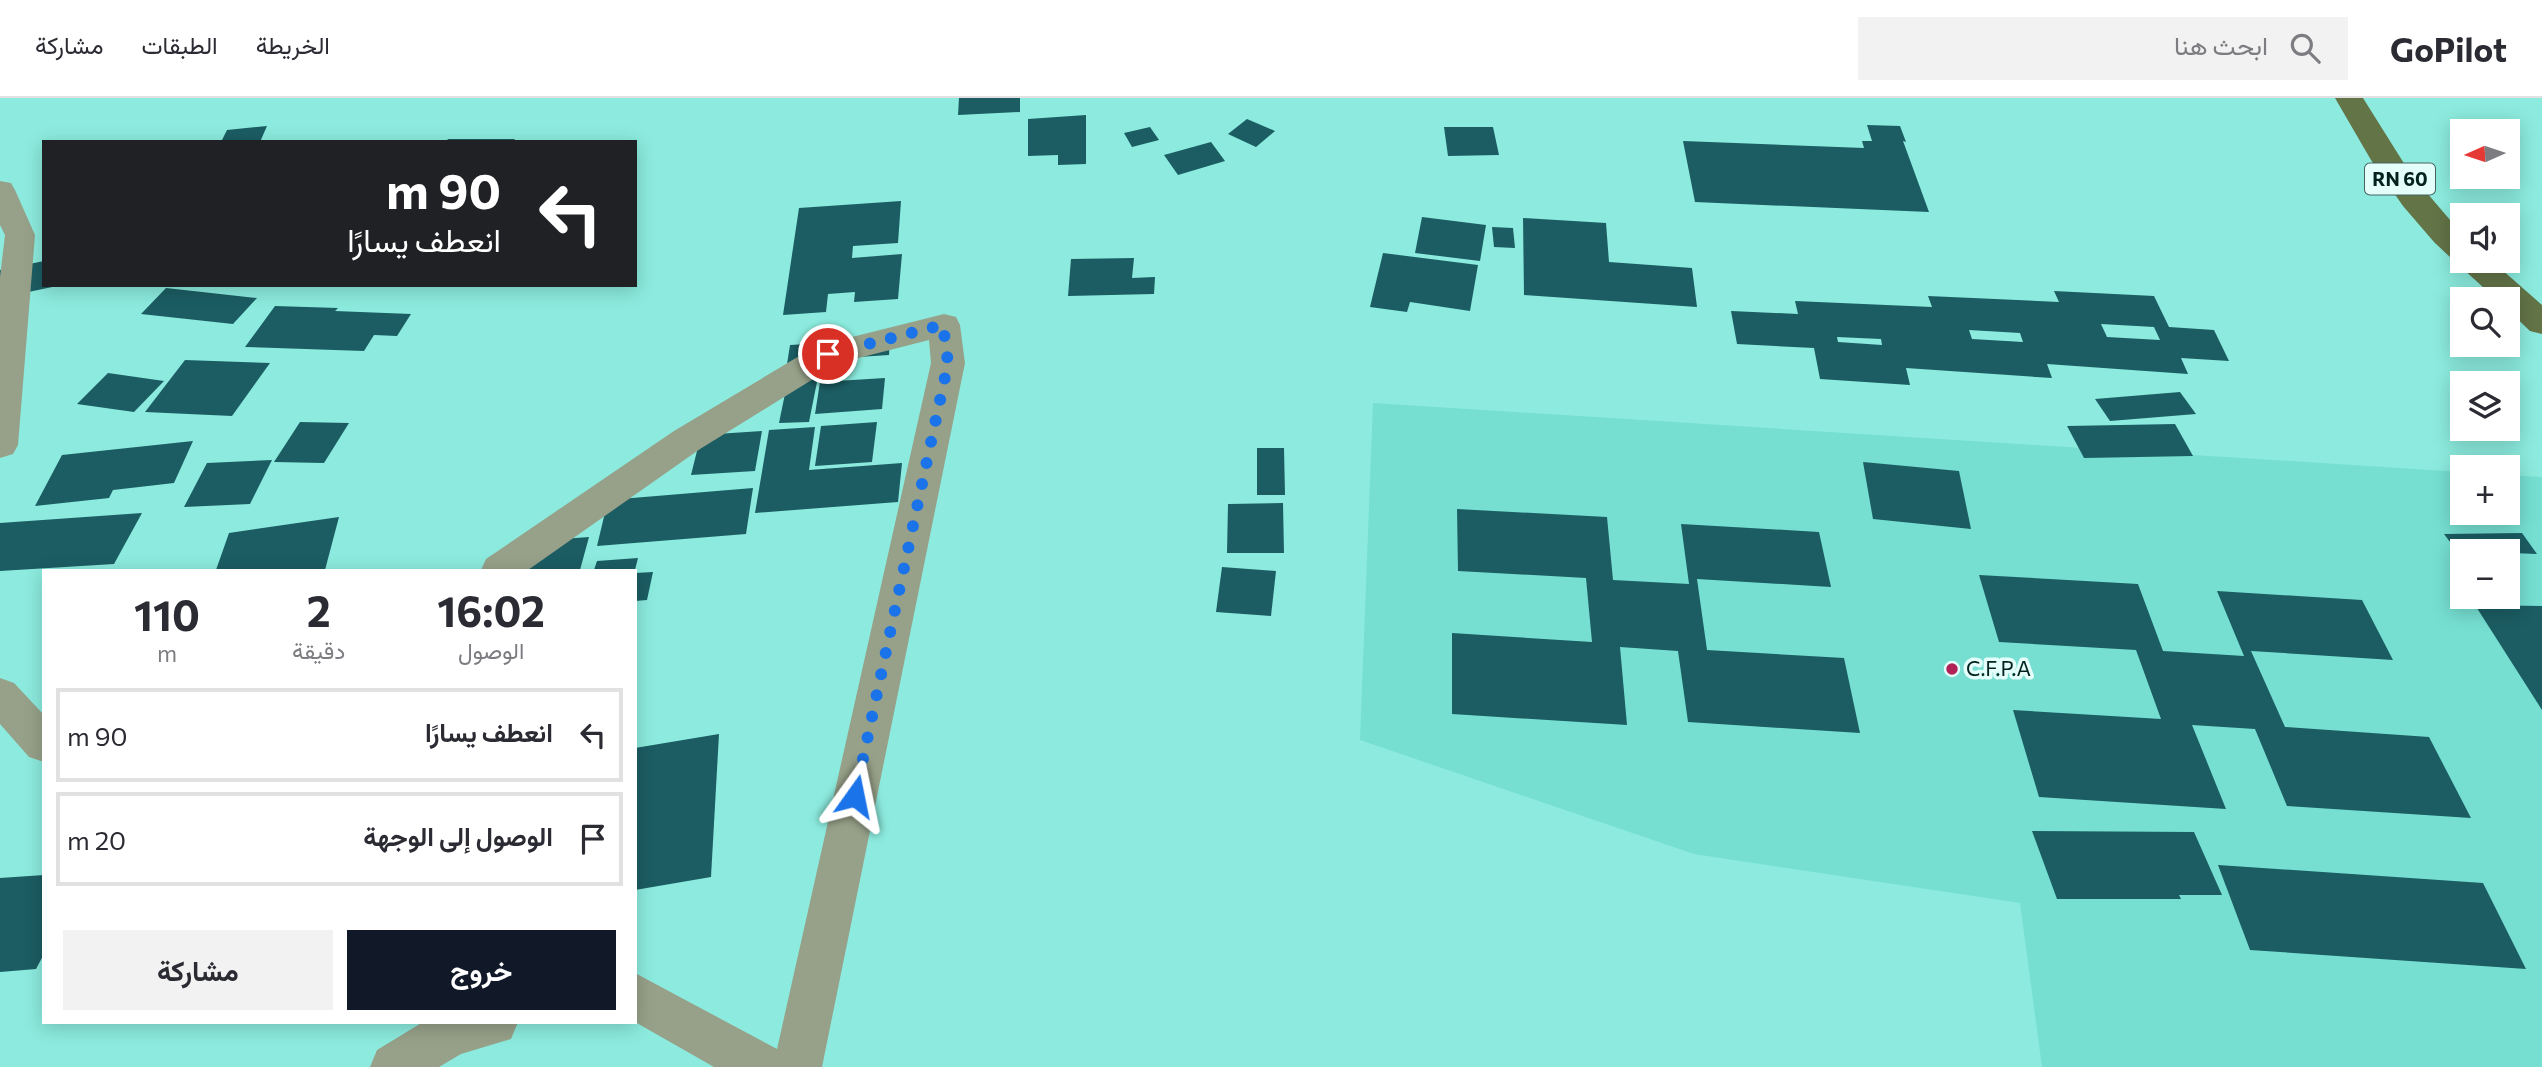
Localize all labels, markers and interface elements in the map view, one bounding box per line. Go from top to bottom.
search box [1858,17,2348,80]
text: GoPilot [2390,28,2507,69]
text: ابحث هنا [2174,29,2268,60]
icon: search [2286,29,2324,67]
text: مشاركة [35,30,103,59]
text: الطبقات [141,30,218,59]
text: الخريطة [256,30,330,59]
north arrow [2450,119,2520,189]
map controls [2450,119,2520,609]
text: 90 m [386,159,501,219]
road number: RN 60 [2365,164,2435,194]
icon: left [525,168,616,259]
button: sound [2450,203,2520,273]
text: انعطف يسارًا [347,219,501,259]
button: search [2450,287,2520,357]
pin [798,324,858,384]
icon: arrive [809,335,847,373]
button: layers [2450,371,2520,441]
button: + [2450,455,2520,525]
button: − [2450,539,2520,609]
text: 2 [307,584,331,636]
text: 16:02 [437,584,545,636]
text: 110 [134,588,200,640]
text: دقيقة [292,636,345,664]
text: الوصول [458,636,524,664]
text: m [157,639,177,667]
place label: C.F.P.A [1966,655,2031,680]
marker: C.F.P.A [1944,661,1960,677]
text: انعطف يسارًا [425,716,553,747]
icon: left [574,716,612,754]
text: 90 m [67,720,127,751]
position arrow [818,759,892,833]
text: الوصول إلى الوجهة [363,820,553,851]
icon: arrive [574,820,612,858]
text: 20 m [67,824,126,855]
button: مشاركة [63,930,333,1010]
button: خروج [347,930,616,1010]

